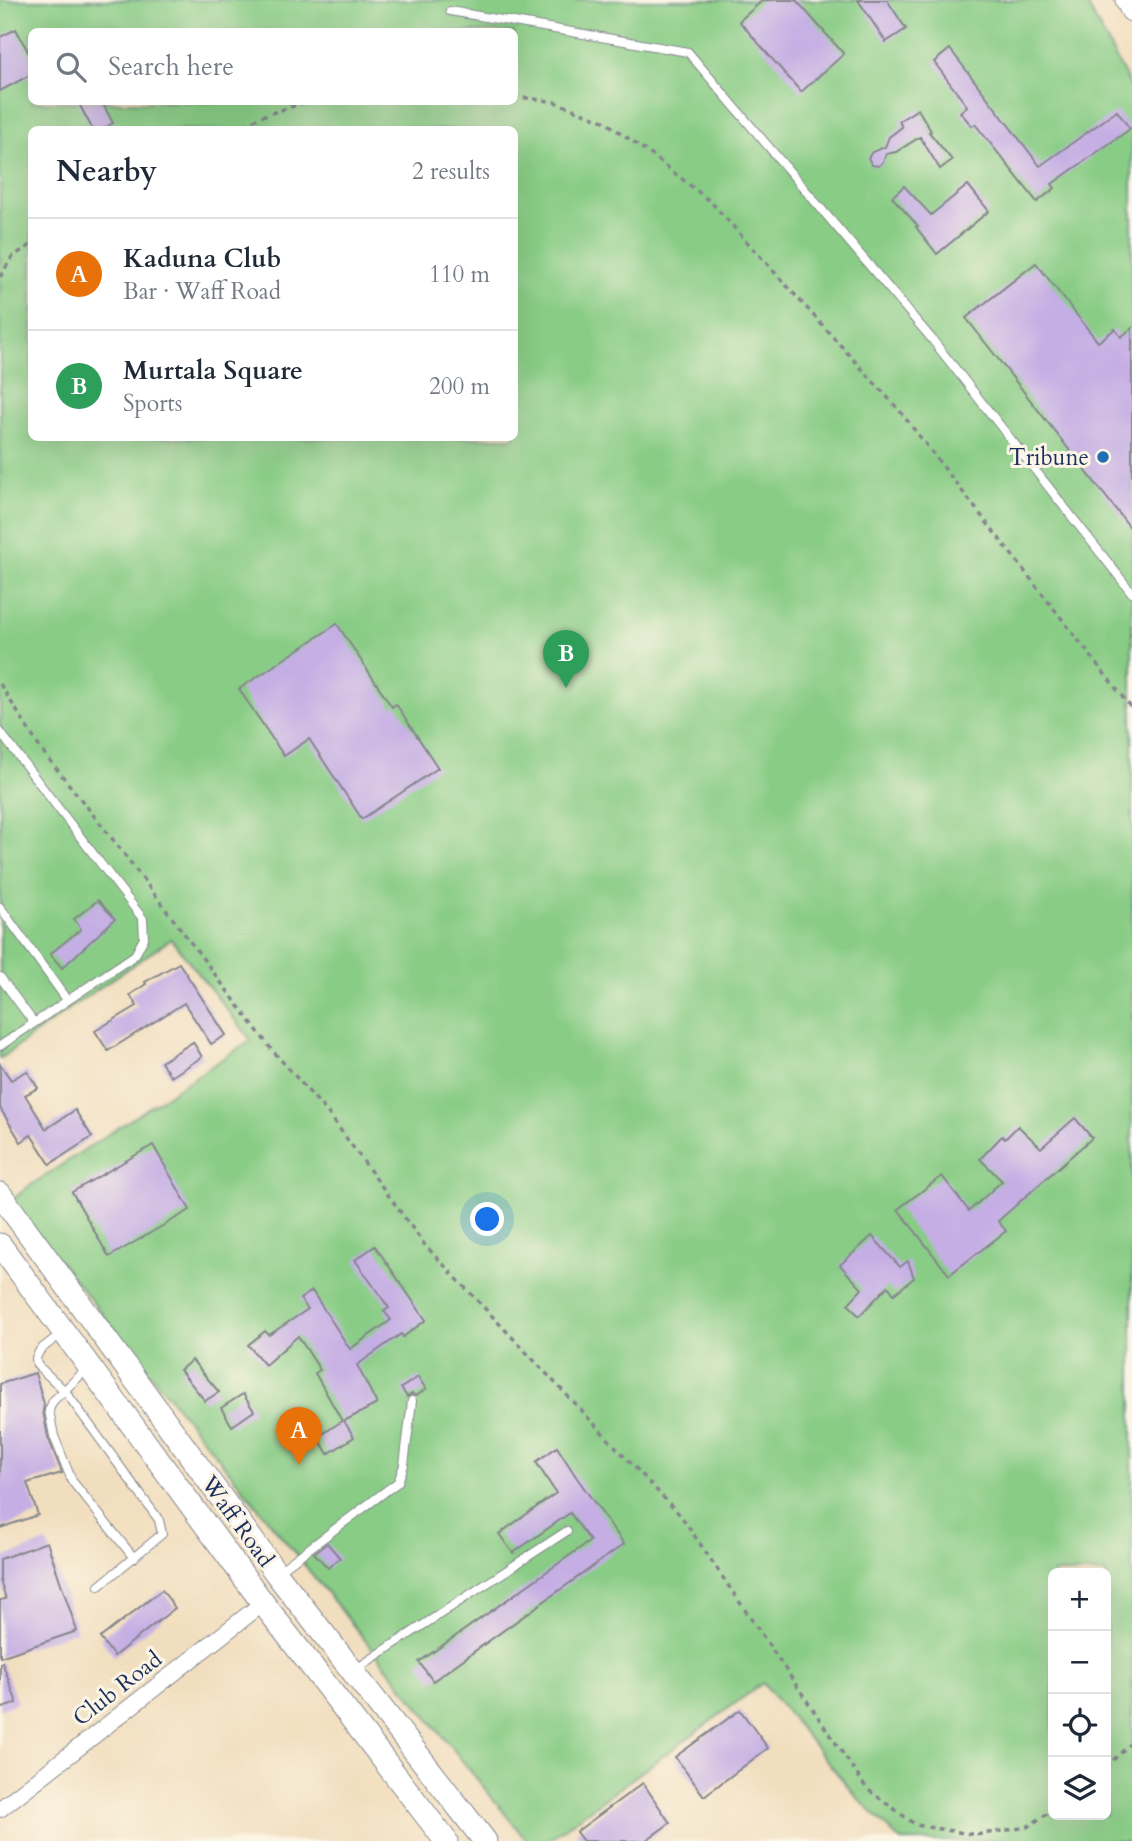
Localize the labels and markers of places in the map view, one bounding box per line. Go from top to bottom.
place label: Tribune [1009,442,1089,473]
marker: Tribune [1095,449,1111,465]
pin: B [543,630,589,688]
pin: A [276,1407,322,1465]

